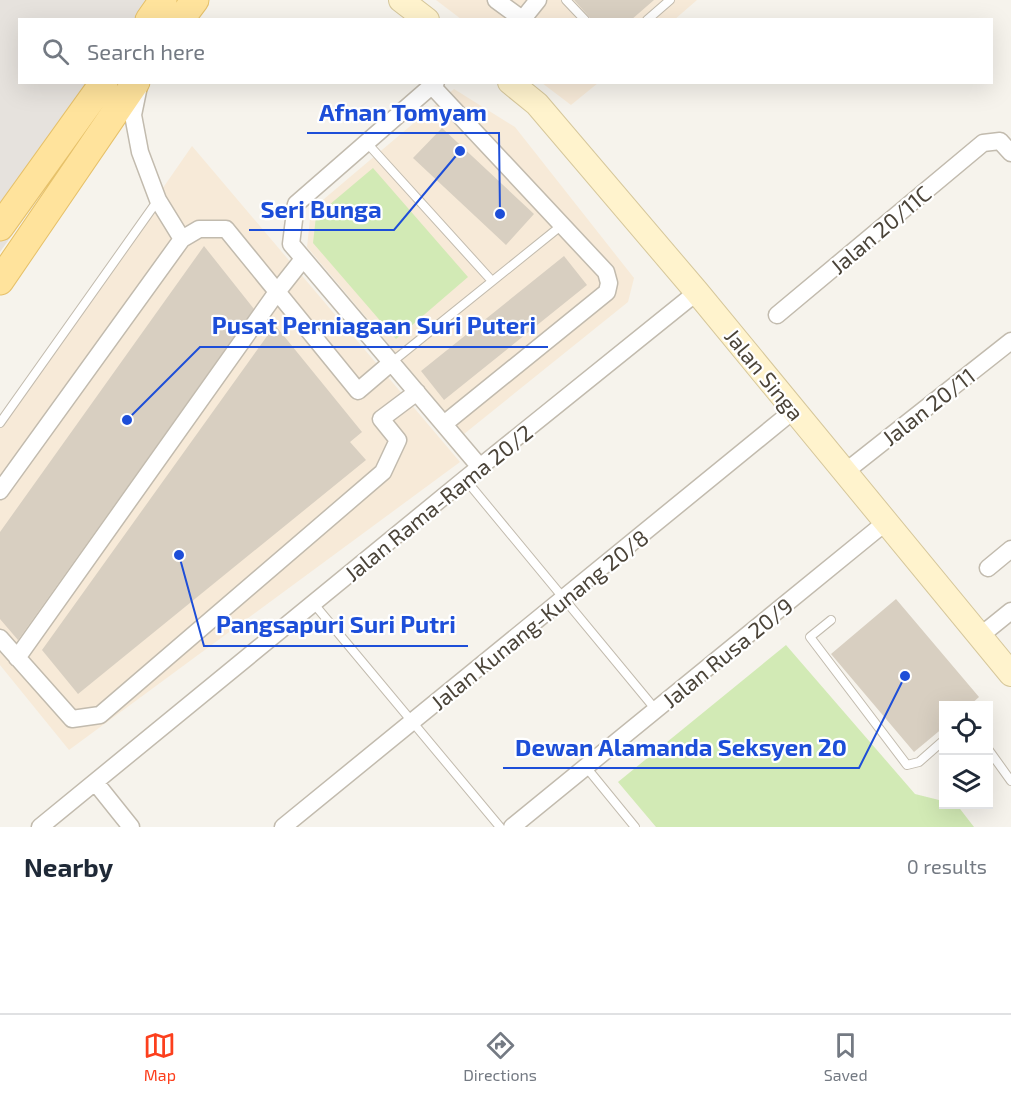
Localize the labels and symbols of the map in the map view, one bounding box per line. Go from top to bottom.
callout: Afnan Tomyam [307,91,499,133]
text: Afnan Tomyam [319,97,487,126]
street label: Jalan 20/11C [825,180,935,278]
callout: Seri Bunga [249,188,394,230]
text: Seri Bunga [260,194,382,223]
callout: Pusat Perniagaan Suri Puteri [200,305,548,347]
text: Pusat Perniagaan Suri Puteri [212,310,536,339]
street label: Jalan Singa [720,323,810,425]
street label: Jalan 20/11 [877,362,979,450]
street label: Jalan Rama-Rama 20/2 [339,418,537,586]
street label: Jalan Kunang-Kunang 20/8 [425,523,653,715]
street label: Jalan Rusa 20/9 [657,592,797,712]
callout: Pangsapuri Suri Putri [204,604,468,646]
text: Pangsapuri Suri Putri [216,609,456,638]
callout: Dewan Alamanda Seksyen 20 [503,726,859,768]
text: Dewan Alamanda Seksyen 20 [515,732,847,761]

